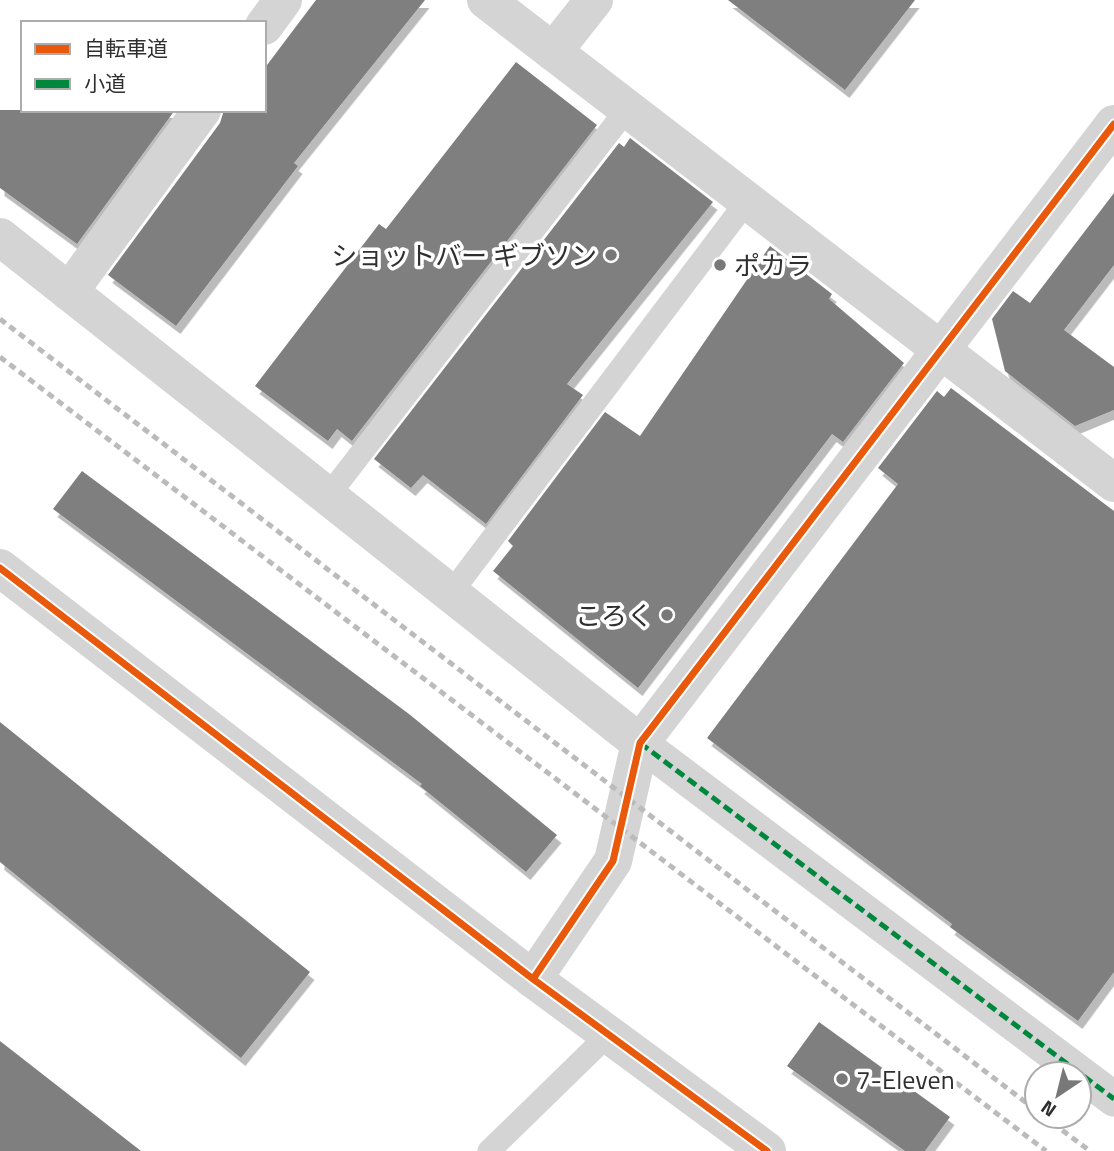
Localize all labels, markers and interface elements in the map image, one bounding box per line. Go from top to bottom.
legend [21,21,266,112]
text: 自転車道 [84,32,168,64]
text: 小道 [84,67,126,99]
place label: ショットバー ギブソン [331,236,597,275]
place label: ポカラ [734,246,812,285]
marker: ショットバー ギブソン [603,247,619,263]
marker: ポカラ [712,257,728,273]
place label: ころく [575,596,653,635]
marker: ころく [659,607,675,623]
place label: 7-Eleven [856,1060,955,1099]
north arrow [1023,1060,1093,1130]
marker: 7-Eleven [834,1071,850,1087]
text: N [1034,1094,1062,1125]

